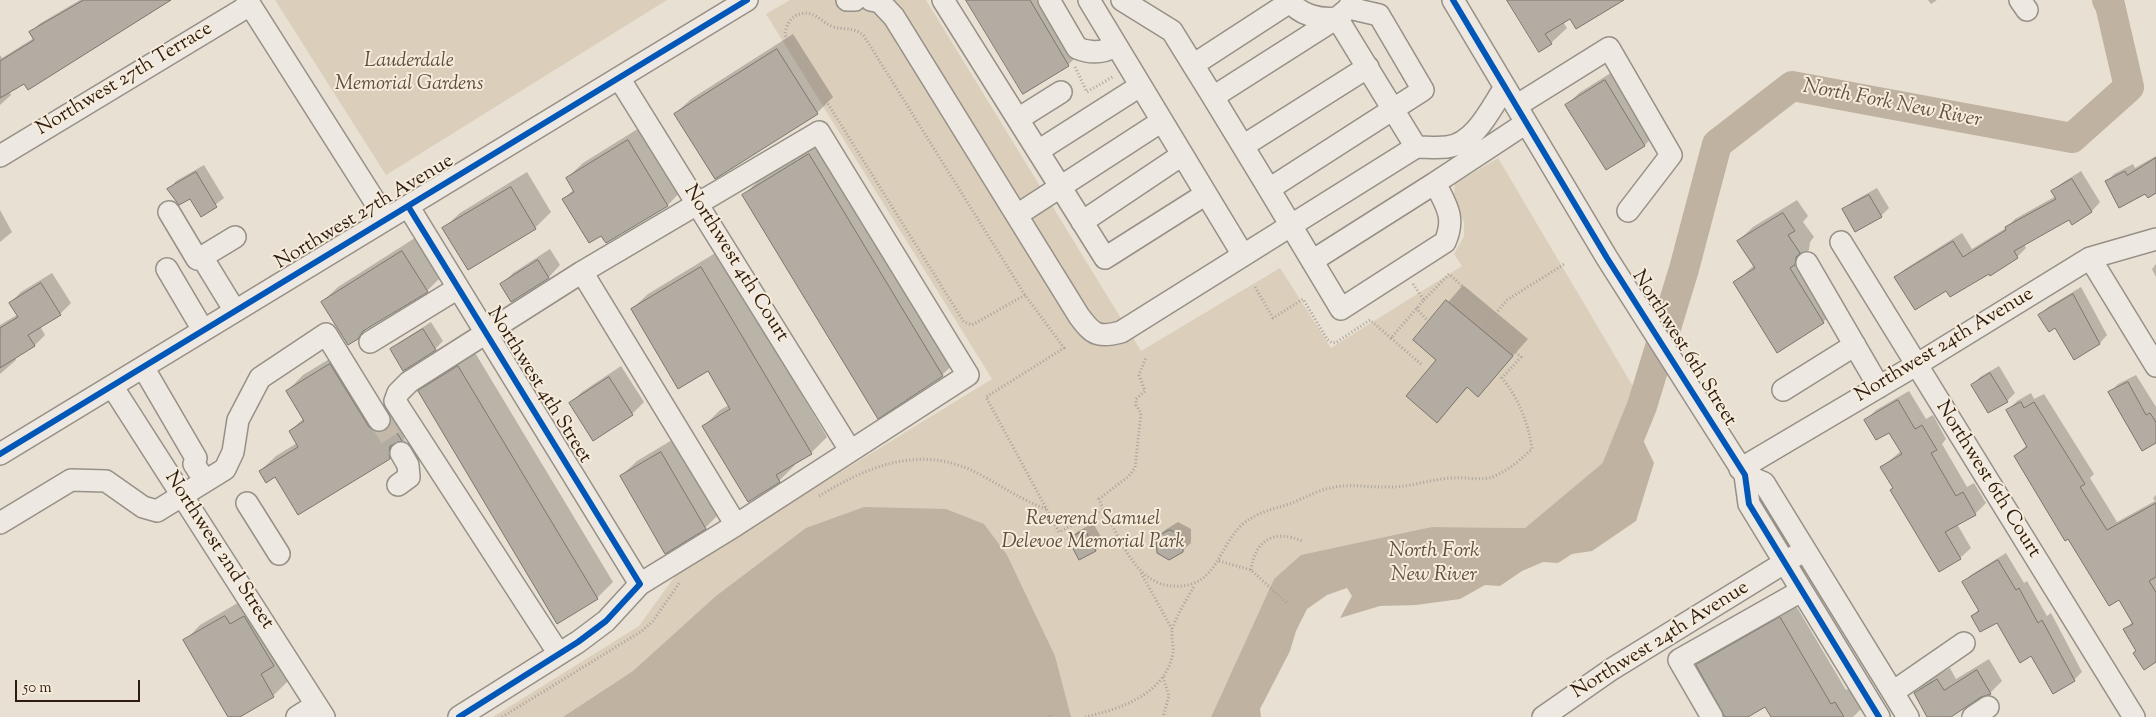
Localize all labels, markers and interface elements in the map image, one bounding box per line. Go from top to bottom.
street label: Northwest 27th Terrace [33,18,217,142]
park label: Lauderdale Memorial Gardens [335,51,483,98]
water label: North Fork New River [1801,75,1983,135]
street label: Northwest 27th Avenue [271,150,459,276]
street label: Northwest 4th Court [677,181,793,347]
street label: Northwest 6th Street [1625,267,1741,431]
street label: Northwest 24th Avenue [1851,283,2039,409]
street label: Northwest 4th Street [480,304,596,468]
street label: Northwest 6th Court [1929,397,2045,563]
street label: Northwest 2nd Street [158,468,278,634]
park label: Reverend Samuel Delevoe Memorial Park [1001,509,1185,556]
water label: North Fork New River [1389,539,1479,589]
street label: Northwest 24th Avenue [1568,577,1754,705]
scale bar [18,670,142,702]
text: 50 m [23,678,52,699]

